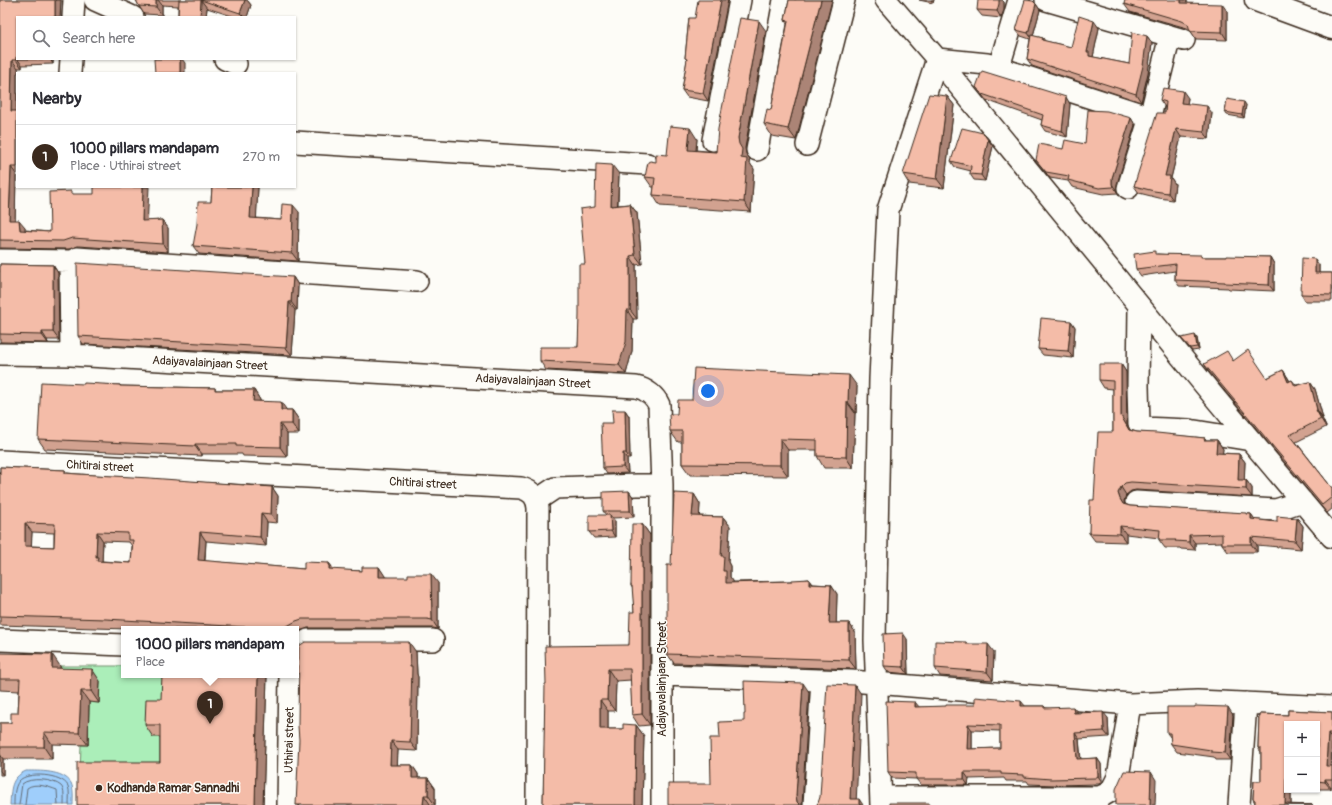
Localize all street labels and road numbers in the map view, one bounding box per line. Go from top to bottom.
street label: Adaiyavalainjaan Street [152,353,268,374]
street label: Adaiyavalainjaan Street [475,371,591,392]
street label: Chitirai street [66,457,134,476]
street label: Chitirai street [389,474,457,493]
street label: Adaiyavalainjaan Street [655,621,670,737]
street label: Uthirai street [281,707,298,773]

